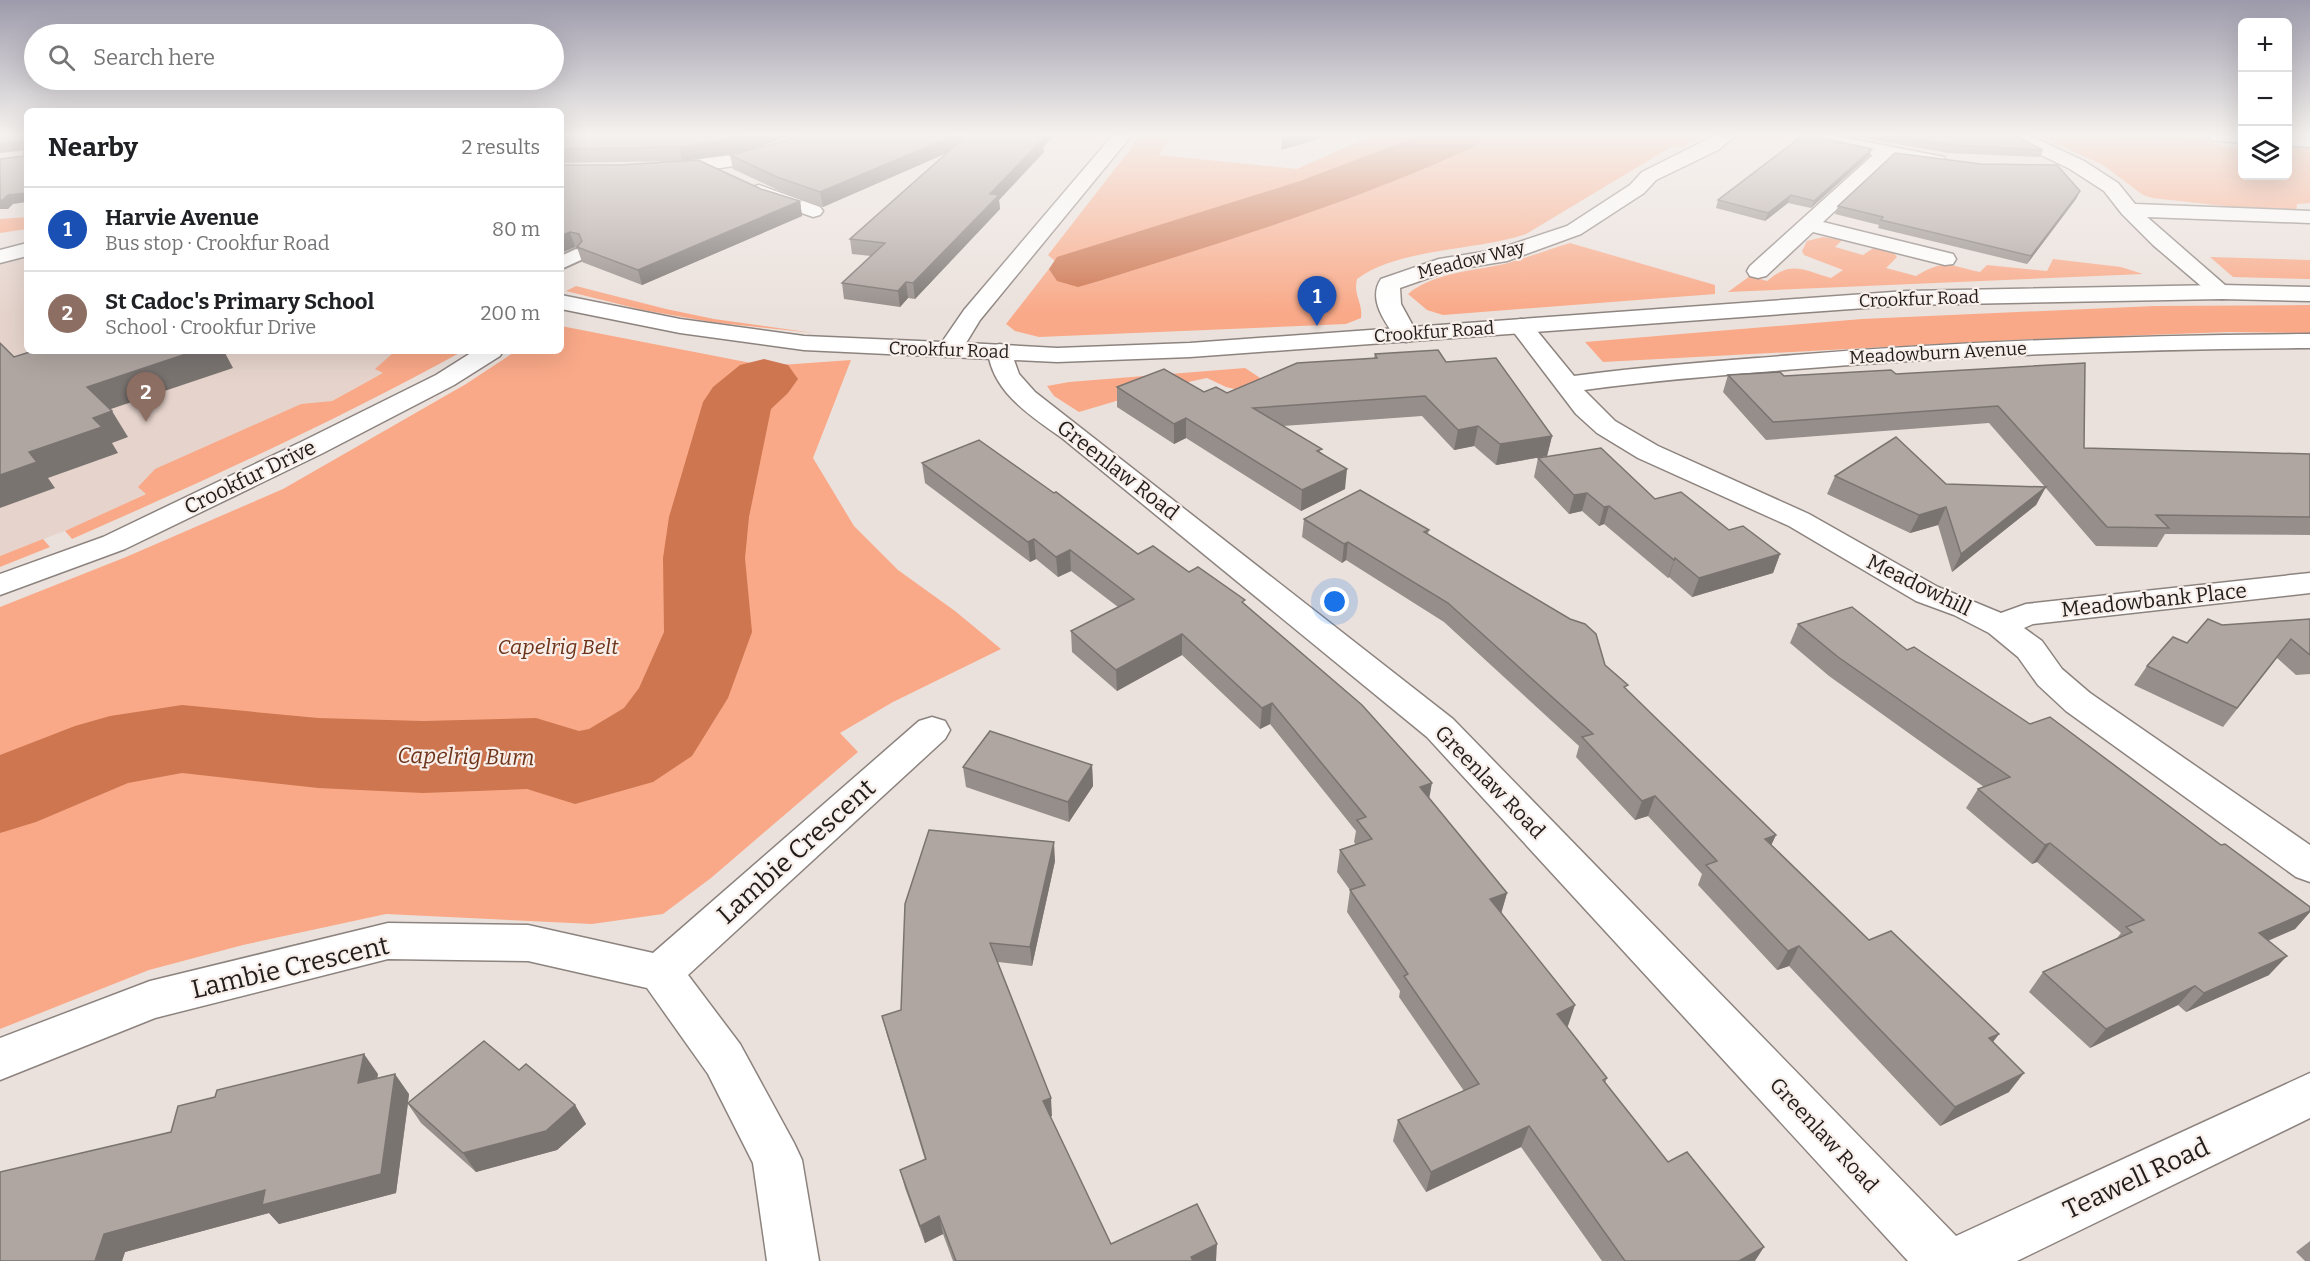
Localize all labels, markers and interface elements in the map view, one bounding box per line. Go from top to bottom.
map controls [2238,18,2292,180]
button: + [2238,18,2292,72]
search box [24,24,564,90]
icon: search [45,41,78,74]
text: Search here [93,44,215,71]
button: − [2238,72,2292,126]
button: layers [2238,126,2292,180]
text: Nearby [48,132,138,163]
text: 2 results [461,135,540,159]
text: Harvie Avenue [105,204,259,231]
text: 1 [63,217,72,241]
text: 80 m [492,217,540,241]
text: Bus stop · Crookfur Road [105,231,330,255]
street label: Meadow Way [1415,236,1527,284]
pin: 1 [1298,276,1336,326]
street label: Crookfur Road [1858,286,1980,312]
text: St Cadoc's Primary School [105,288,374,315]
text: 2 [62,301,73,325]
text: 200 m [480,301,540,325]
text: School · Crookfur Drive [105,315,316,339]
street label: Crookfur Road [1373,317,1495,347]
street label: Crookfur Road [888,337,1010,363]
street label: Meadowburn Avenue [1849,337,2027,369]
pin: 2 [126,372,166,422]
street label: Greenlaw Road [1052,414,1184,526]
street label: Crookfur Drive [180,434,320,520]
street label: Meadowhill [1862,548,1976,622]
street label: Meadowbank Place [2060,577,2248,623]
your location [1320,587,1349,616]
park label: Capelrig Belt [498,634,619,660]
street label: Greenlaw Road [1429,720,1551,844]
water label: Capelrig Burn [397,742,535,771]
street label: Lambie Crescent [711,772,882,930]
street label: Lambie Crescent [188,930,392,1005]
street label: Greenlaw Road [1764,1072,1884,1198]
street label: Teawell Road [2058,1131,2214,1226]

